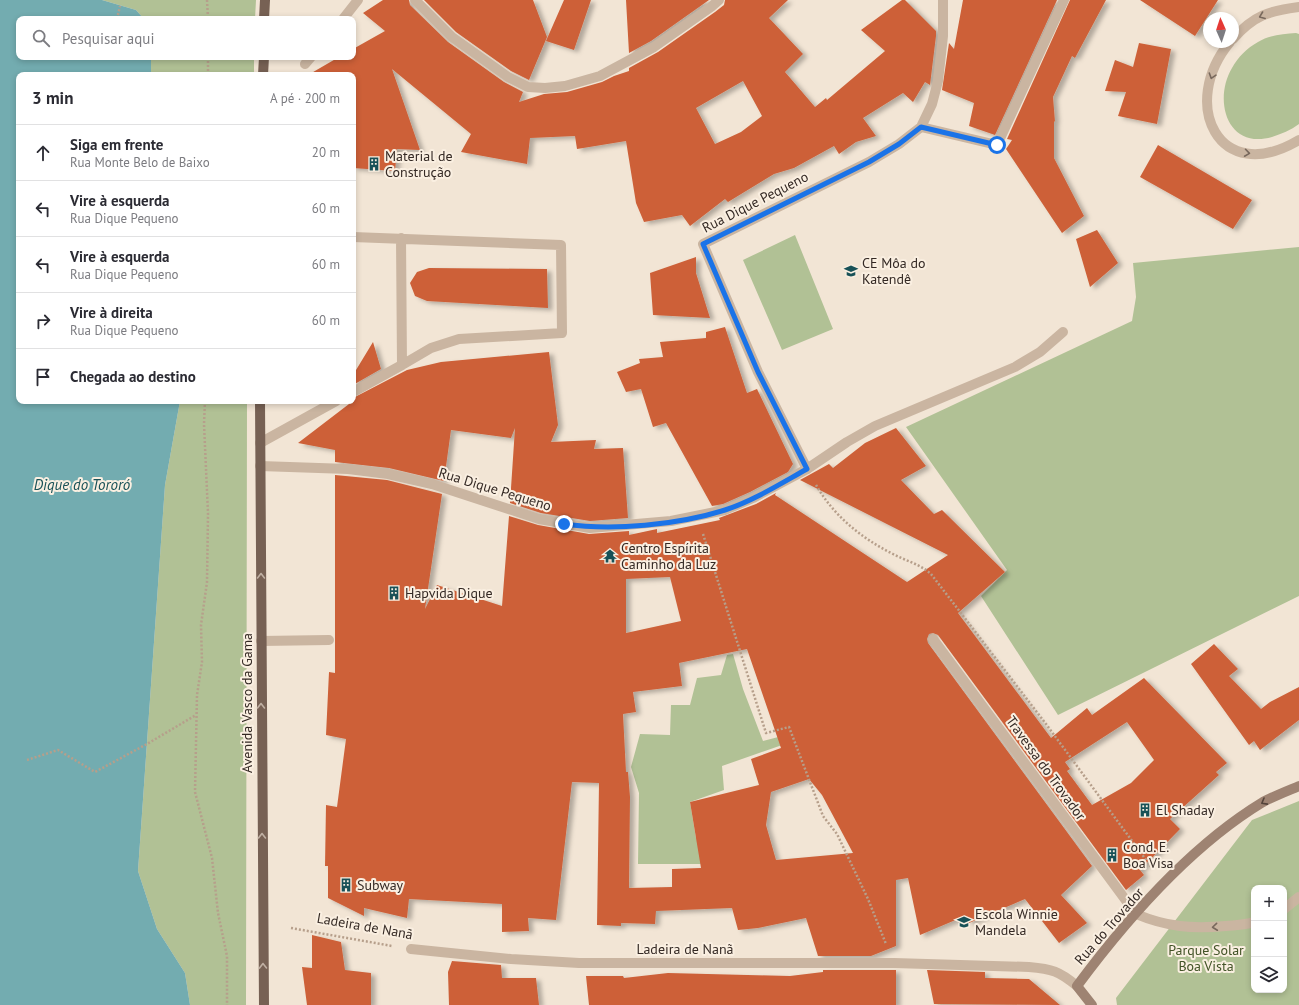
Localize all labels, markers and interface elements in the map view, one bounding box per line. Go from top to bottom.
one-way arrow [1259,11,1266,19]
north arrow [1203,12,1239,48]
search box [16,16,356,60]
icon: search [30,27,52,49]
text: Pesquisar aqui [62,29,154,48]
one-way arrow [1208,72,1217,79]
text: 3 min [32,87,73,109]
text: A pé · 200 m [270,90,340,107]
text: Siga em frente [70,135,163,154]
route start [988,136,1006,154]
icon: ahead [32,142,54,164]
text: 20 m [312,144,340,161]
place label: Material de Construção [385,147,453,181]
one-way arrow [1244,148,1250,157]
text: Rua Monte Belo de Baixo [70,154,210,171]
building icon: Material de Construção [366,156,382,172]
street label: Rua Dique Pequeno [699,167,811,237]
text: Vire à esquerda [70,191,169,210]
icon: left [32,198,54,220]
text: 60 m [312,200,340,217]
text: Rua Dique Pequeno [70,210,179,227]
text: Vire à esquerda [70,247,169,266]
icon: left [32,254,54,276]
place label: CE Môa do Katendê [862,254,926,288]
text: 60 m [312,256,340,273]
school or university icon: CE Môa do Katendê [843,263,859,279]
text: Rua Dique Pequeno [70,266,179,283]
text: Vire à direita [70,303,153,322]
icon: right [32,310,54,332]
text: 60 m [312,312,340,329]
text: Rua Dique Pequeno [70,322,179,339]
icon: arrive [32,366,54,388]
text: Chegada ao destino [70,367,196,386]
street label: Rua Dique Pequeno [436,463,554,515]
water label: Dique do Tororó [34,475,130,494]
route end [555,515,573,533]
place label: Centro Espírita Caminho da Luz [621,539,716,573]
temple icon: Centro Espírita Caminho da Luz [602,548,618,564]
one-way arrow [257,573,265,579]
place label: Hapvida Dique [405,584,493,602]
building icon: Hapvida Dique [386,585,402,601]
street label: Avenida Vasco da Gama [238,633,256,773]
one-way arrow [257,703,266,709]
street label: Travessa do Trovador [1002,712,1090,824]
one-way arrow [1261,798,1268,805]
place label: El Shaday [1156,801,1215,819]
building icon: El Shaday [1137,802,1153,818]
one-way arrow [258,833,266,839]
place label: Cond. E. Boa Visa [1123,838,1174,872]
building icon: Cond. E. Boa Visa [1104,847,1120,863]
place label: Subway [357,876,404,894]
building icon: Subway [338,877,354,893]
street label: Rua do Trovador [1071,883,1148,968]
map controls [1251,885,1287,993]
button: + [1251,885,1287,921]
place label: Escola Winnie Mandela [975,905,1058,939]
street label: Ladeira de Nanã [316,909,414,943]
school or university icon: Escola Winnie Mandela [956,914,972,930]
button: − [1251,921,1287,957]
one-way arrow [1212,922,1218,931]
street label: Ladeira de Nanã [636,940,734,958]
park label: Parque Solar Boa Vista [1168,941,1244,975]
button: layers [1251,957,1287,993]
one-way arrow [259,963,267,969]

